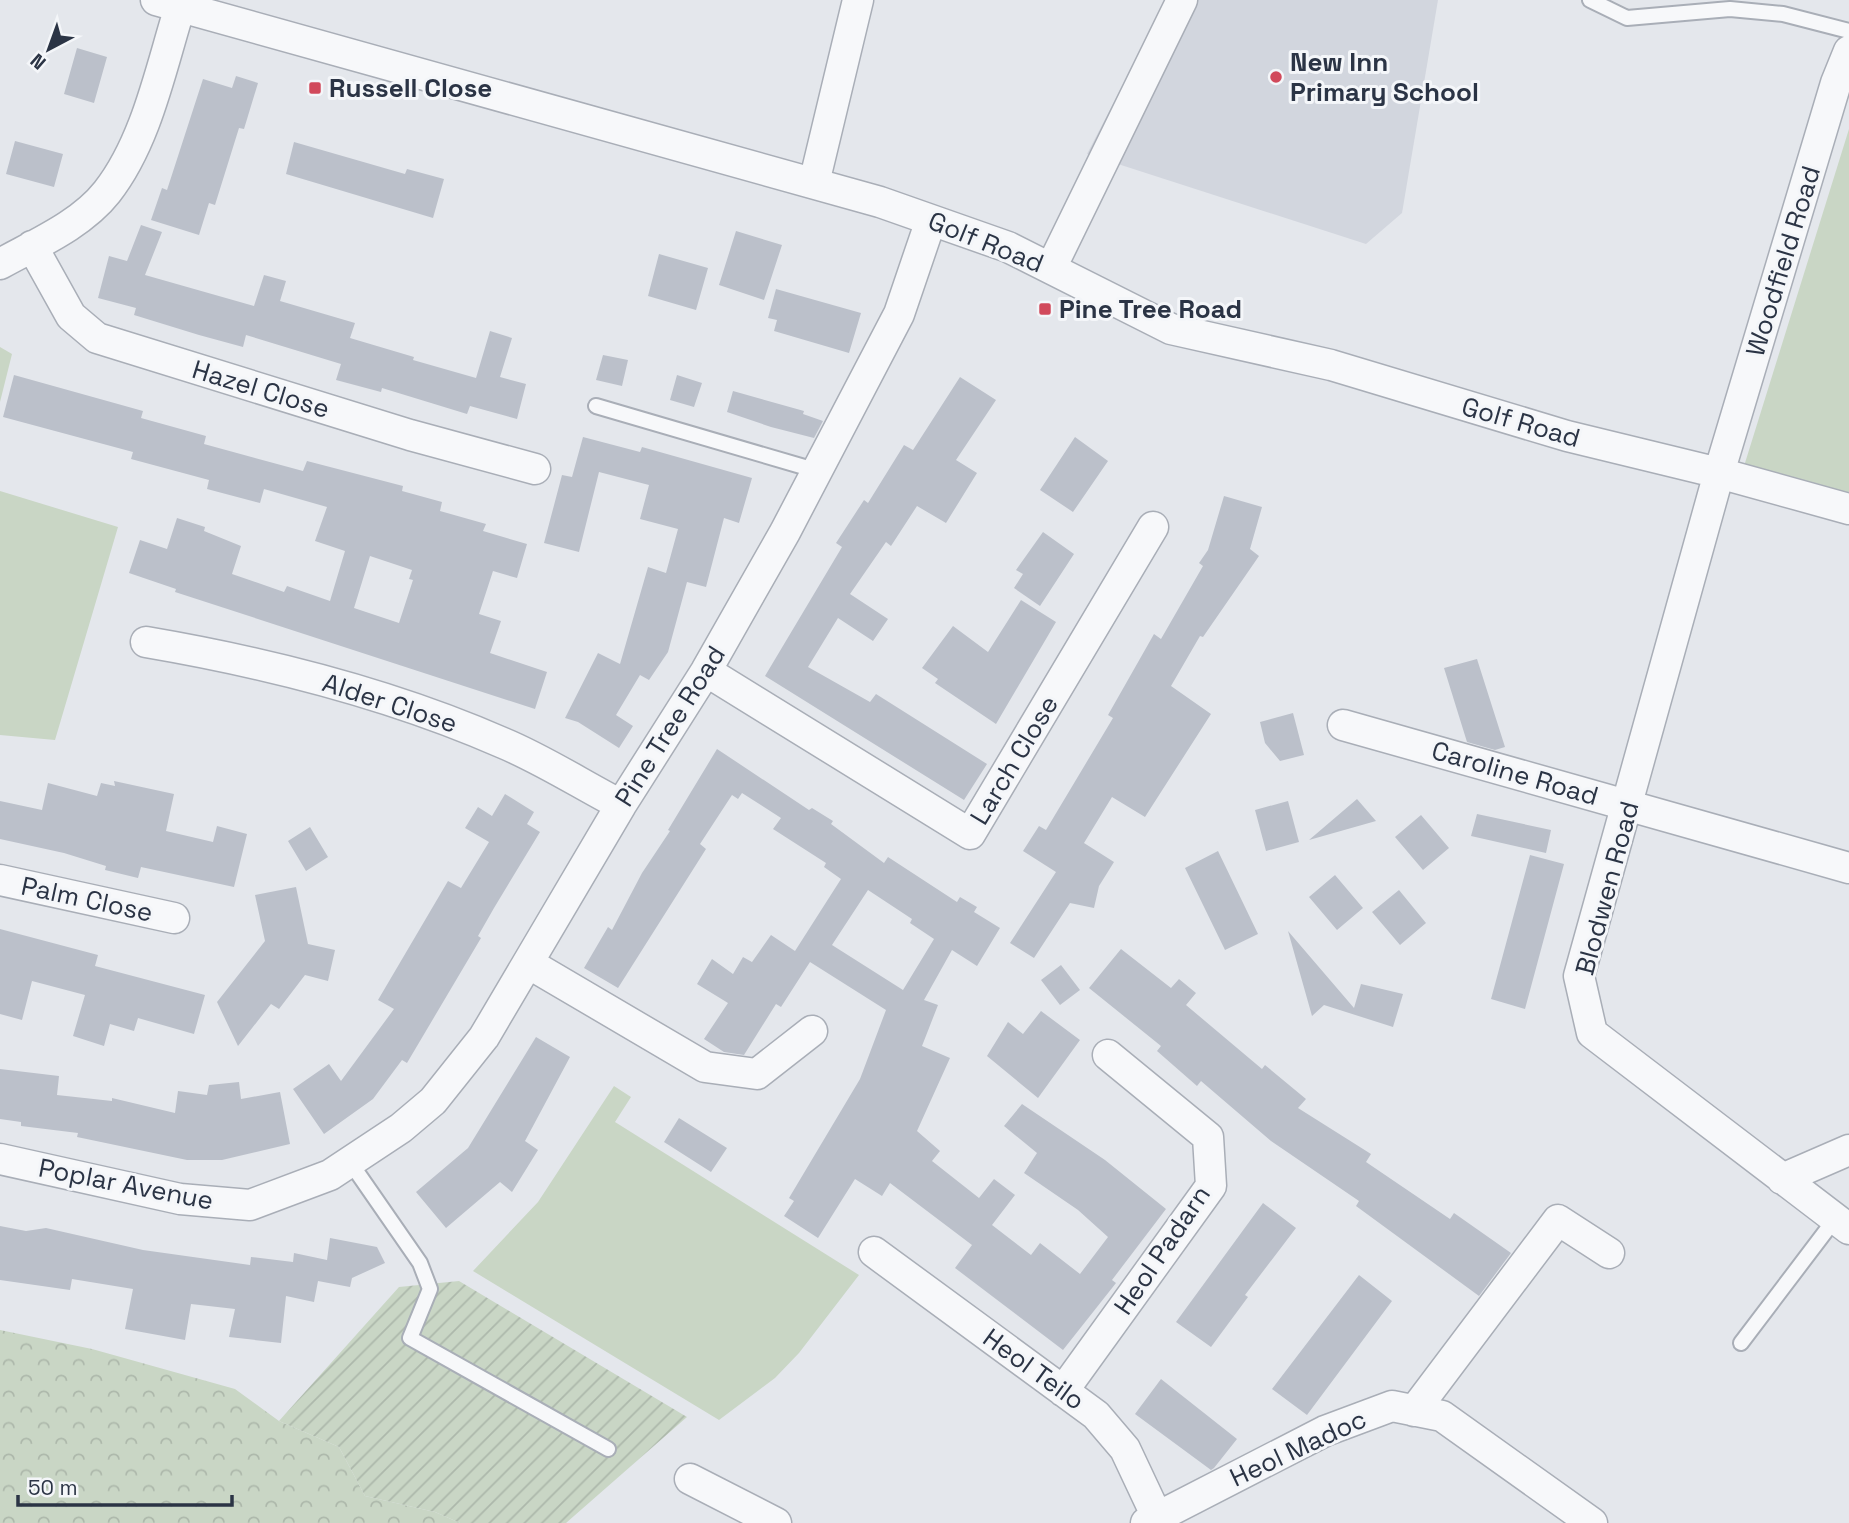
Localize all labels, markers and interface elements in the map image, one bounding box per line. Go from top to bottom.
north arrow [14,14,84,84]
place label: New Inn Primary School [1290,45,1479,109]
text: N [25,48,51,75]
marker: New Inn Primary School [1268,69,1284,85]
place label: Russell Close [329,71,492,105]
marker: Russell Close [307,80,323,96]
street label: Woodfield Road [1738,162,1828,360]
street label: Golf Road [923,203,1049,281]
place label: Pine Tree Road [1059,292,1242,326]
marker: Pine Tree Road [1037,301,1053,317]
street label: Hazel Close [188,352,334,426]
street label: Golf Road [1458,389,1584,455]
street label: Pine Tree Road [607,639,733,813]
street label: Alder Close [318,665,462,741]
street label: Larch Close [962,689,1066,831]
street label: Caroline Road [1428,733,1602,813]
street label: Blodwen Road [1567,797,1647,979]
street label: Palm Close [18,868,156,930]
street label: Poplar Avenue [36,1150,216,1218]
street label: Heol Padarn [1106,1179,1218,1321]
street label: Heol Teilo [976,1321,1092,1417]
street label: Heol Madoc [1224,1402,1372,1494]
scale bar [18,1464,231,1508]
text: 50 m [28,1474,78,1501]

